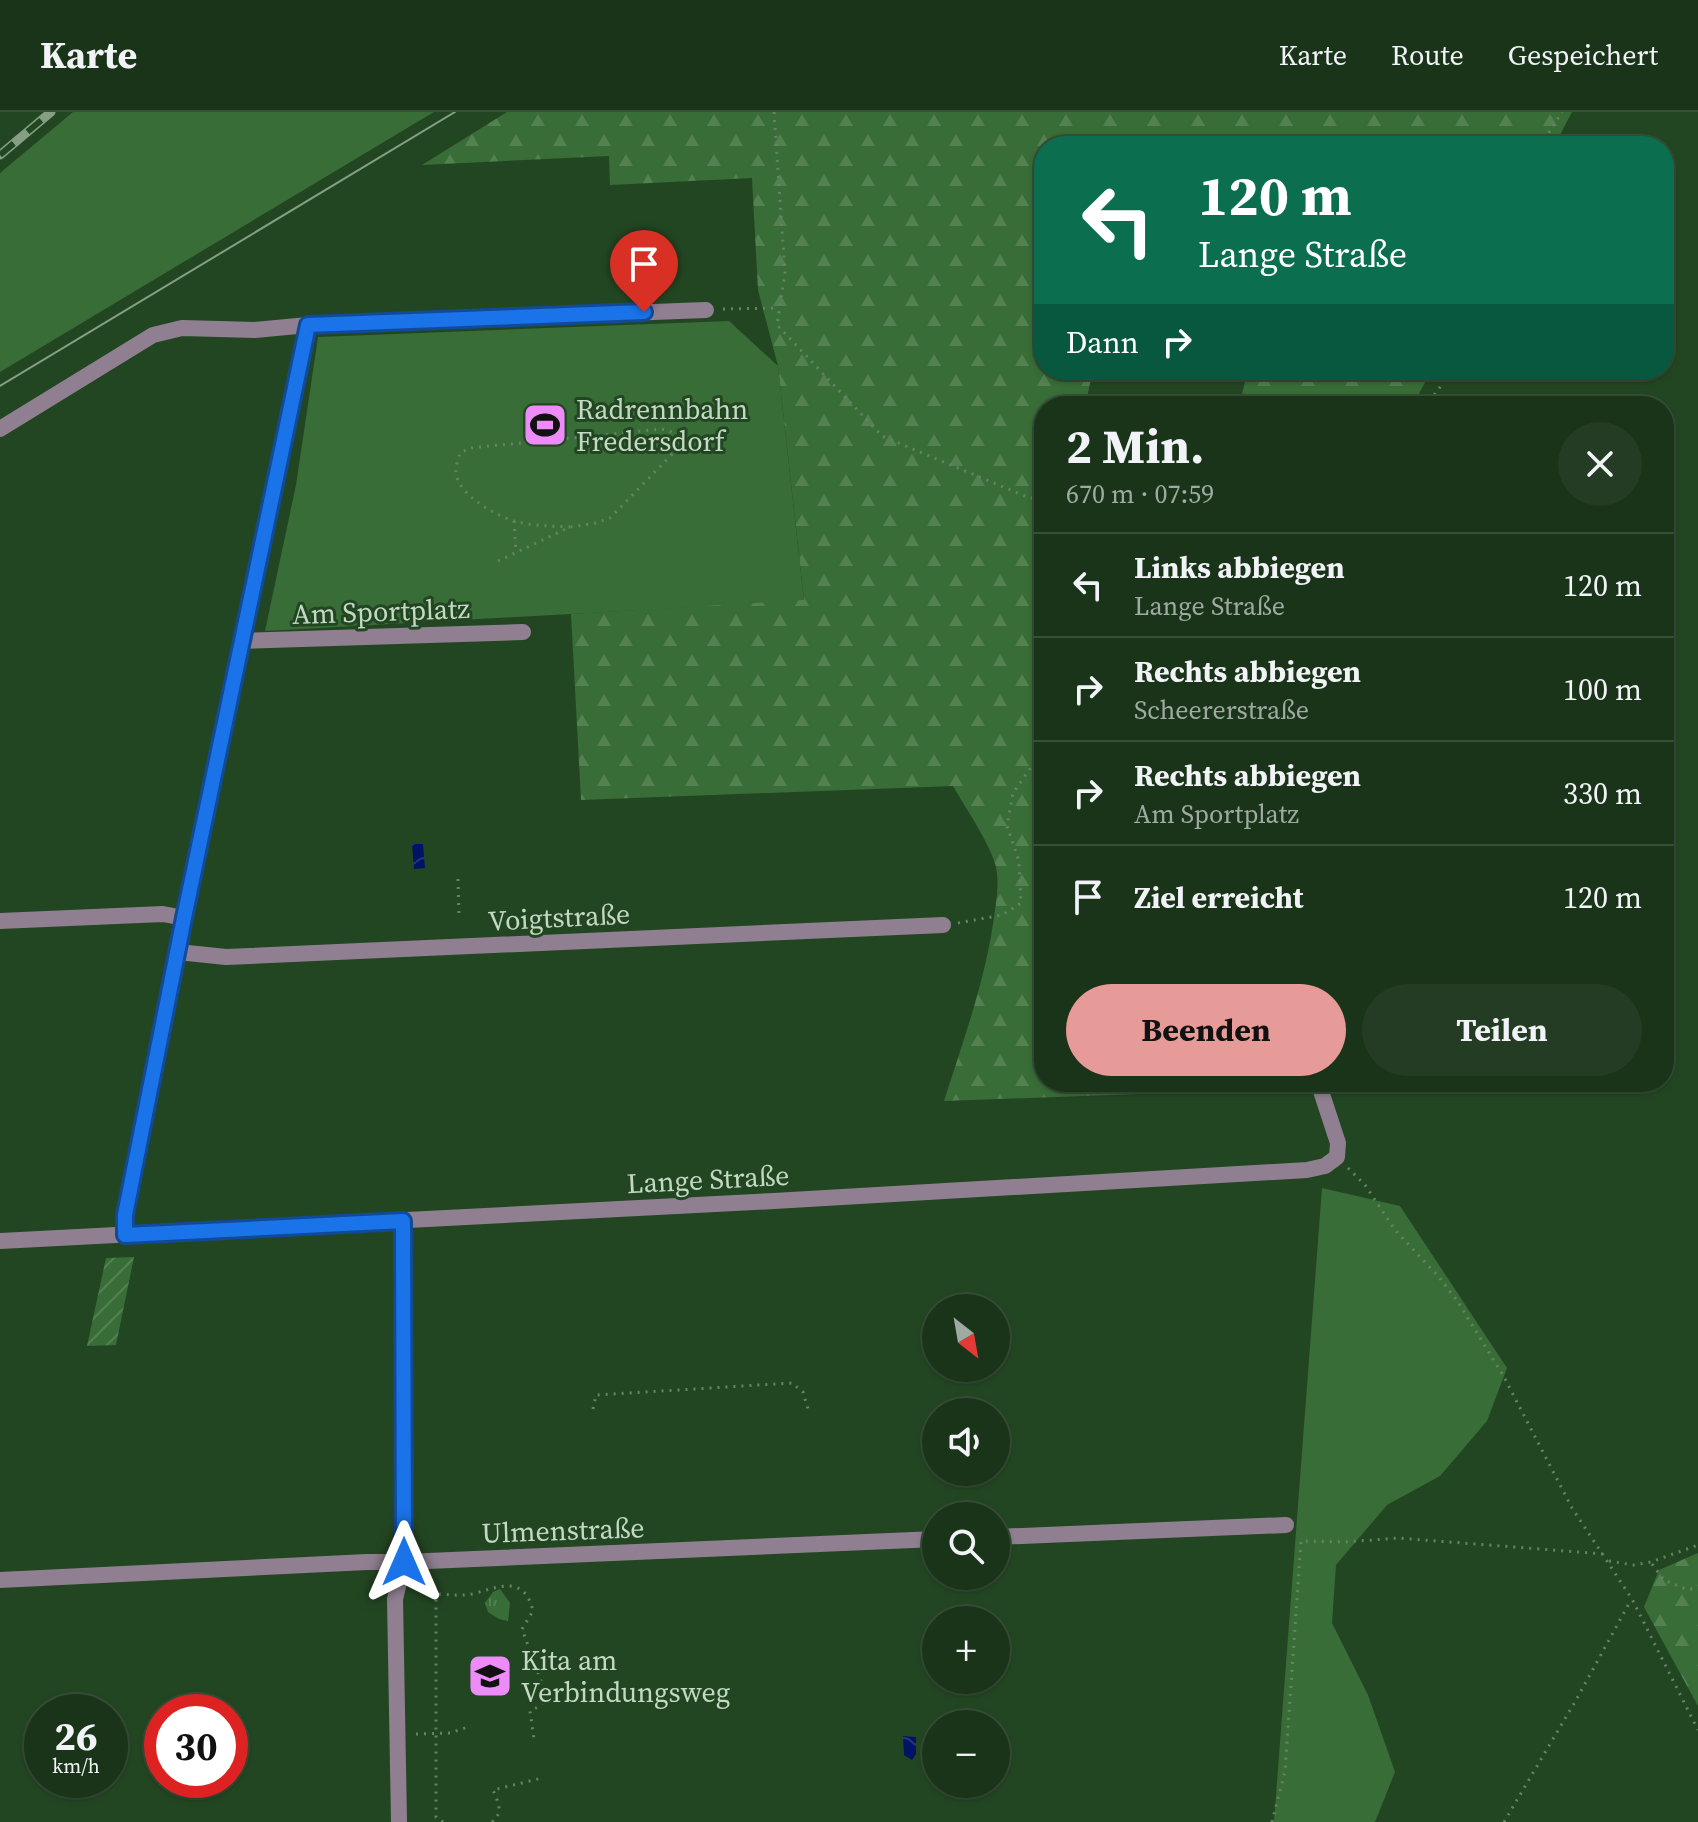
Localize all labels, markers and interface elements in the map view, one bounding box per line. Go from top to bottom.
text: Karte [40,29,137,81]
text: Karte [1279,36,1347,74]
text: Route [1391,36,1464,74]
text: Gespeichert [1508,36,1658,74]
text: 120 m [1198,157,1352,234]
icon: left [1066,168,1170,272]
pin [610,230,678,312]
text: Lange Straße [1198,230,1407,279]
icon: arrive [622,242,666,286]
icon: right [1155,320,1199,364]
text: Dann [1066,322,1139,363]
place label: Radrennbahn Fredersdorf [576,390,748,460]
sports icon: Radrennbahn Fredersdorf [521,401,569,449]
text: 2 Min. [1066,413,1204,479]
button: close [1558,422,1642,506]
text: 670 m · 07:59 [1066,476,1214,512]
text: Links abbiegen [1134,547,1345,588]
icon: left [1066,563,1110,607]
text: 120 m [1563,565,1642,606]
text: Lange Straße [1134,588,1285,624]
street label: Am Sportplatz [291,589,471,633]
text: Rechts abbiegen [1134,651,1361,692]
icon: right [1066,667,1110,711]
text: 100 m [1563,669,1642,710]
text: Scheererstraße [1134,692,1309,728]
text: Rechts abbiegen [1134,755,1361,796]
icon: right [1066,771,1110,815]
text: 330 m [1563,773,1642,814]
text: Am Sportplatz [1134,796,1299,832]
icon: arrive [1066,875,1110,919]
text: Ziel erreicht [1134,877,1303,918]
text: 120 m [1563,877,1642,918]
street label: Voigtstraße [487,894,631,940]
button: Beenden [1066,984,1346,1076]
button: Teilen [1362,984,1642,1076]
street label: Lange Straße [626,1156,790,1202]
north arrow [922,1294,1010,1382]
map controls [922,1294,1010,1798]
button: sound [922,1398,1010,1486]
button: search [922,1502,1010,1590]
street label: Ulmenstraße [481,1508,645,1552]
position arrow [362,1520,446,1604]
button: + [922,1606,1010,1694]
place label: Kita am Verbindungsweg [521,1641,730,1711]
school or university icon: Kita am Verbindungsweg [466,1652,514,1700]
speed limit sign: 30 [144,1694,248,1798]
text: 26 [54,1709,98,1763]
button: − [922,1710,1010,1798]
text: km/h [52,1752,100,1780]

